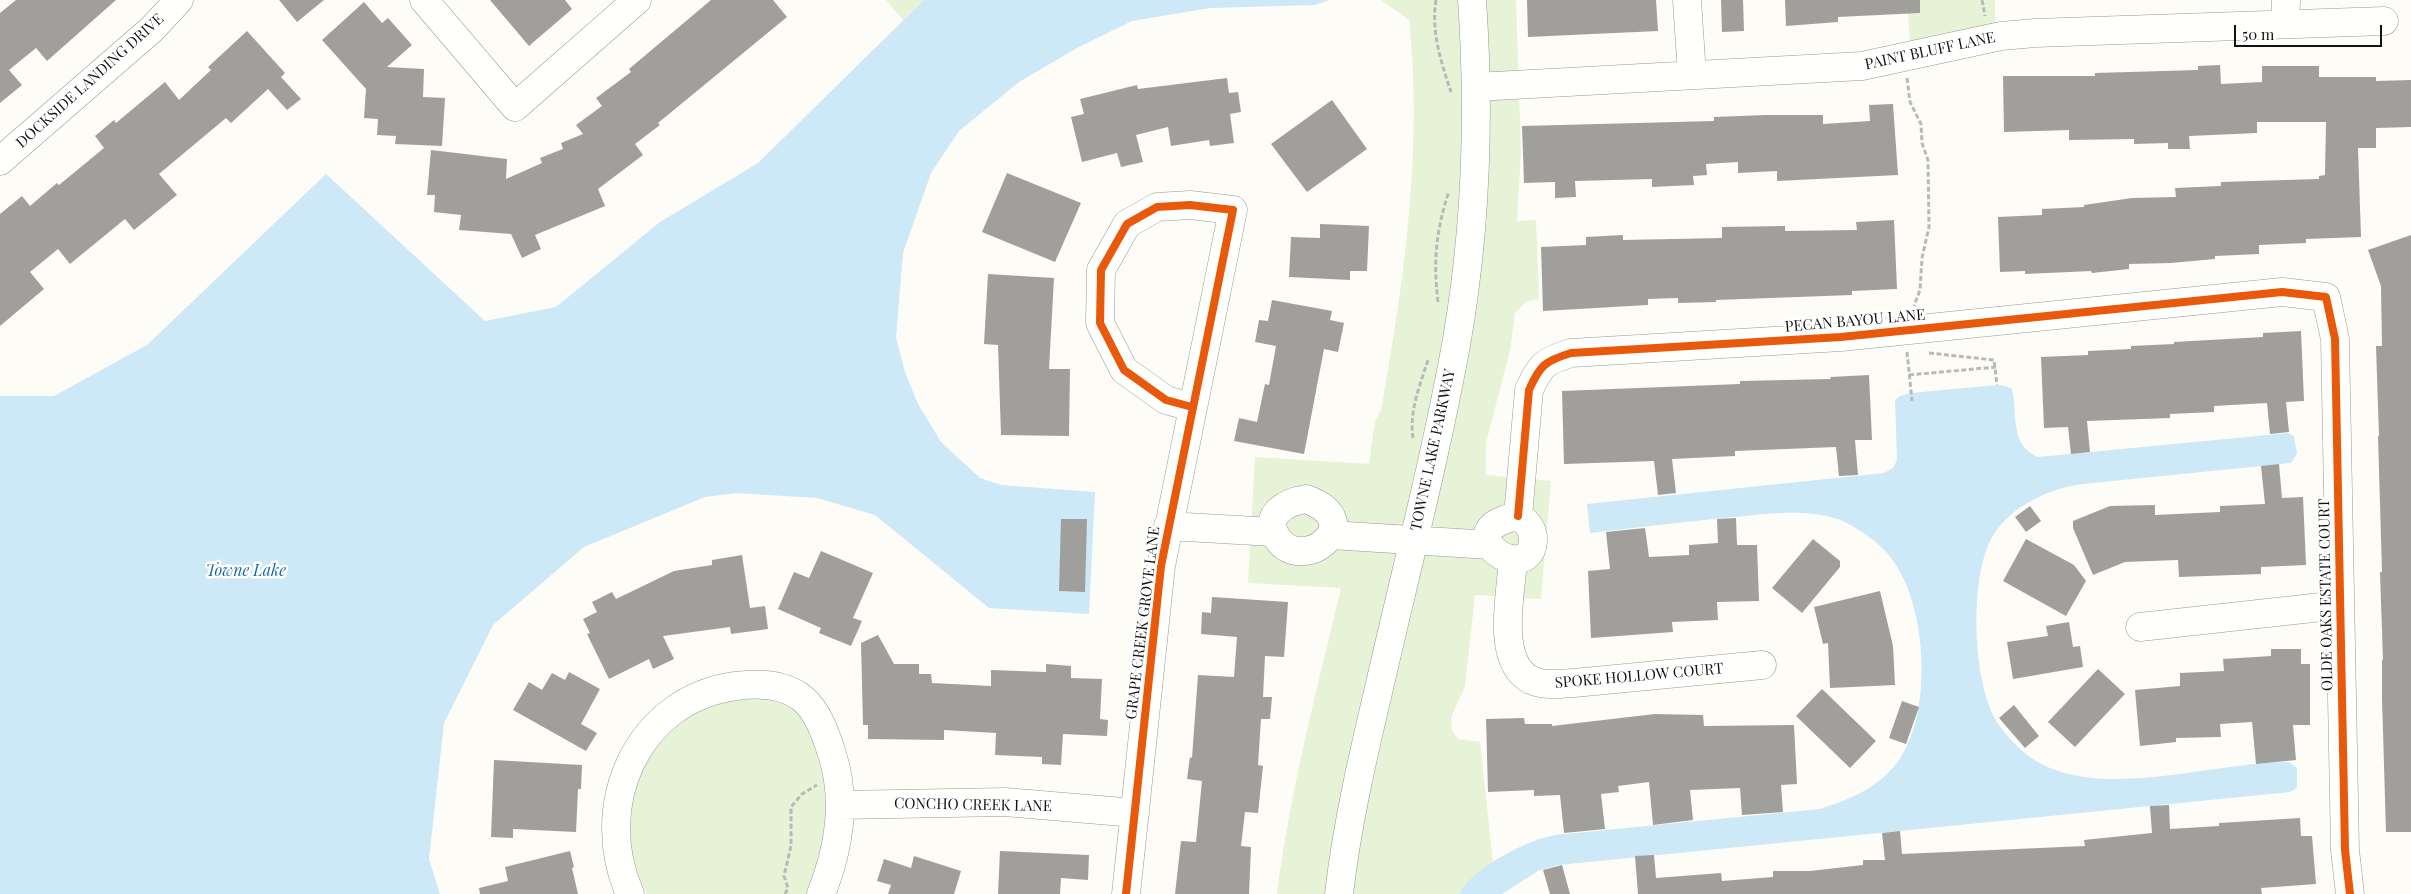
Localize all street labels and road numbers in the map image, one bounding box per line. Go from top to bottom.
street label: DOCKSIDE LANDING DRIVE [13,10,167,152]
street label: PAINT BLUFF LANE [1863,28,1997,74]
street label: PECAN BAYOU LANE [1784,306,1926,336]
street label: TOWNE LAKE PARKWAY [1407,367,1459,533]
street label: OLDE OAKS ESTATE COURT [2315,499,2337,691]
street label: GRAPE CREEK GROVE LANE [1122,526,1164,720]
street label: SPOKE HOLLOW COURT [1554,660,1724,692]
street label: CONCHO CREEK LANE [894,795,1052,815]

